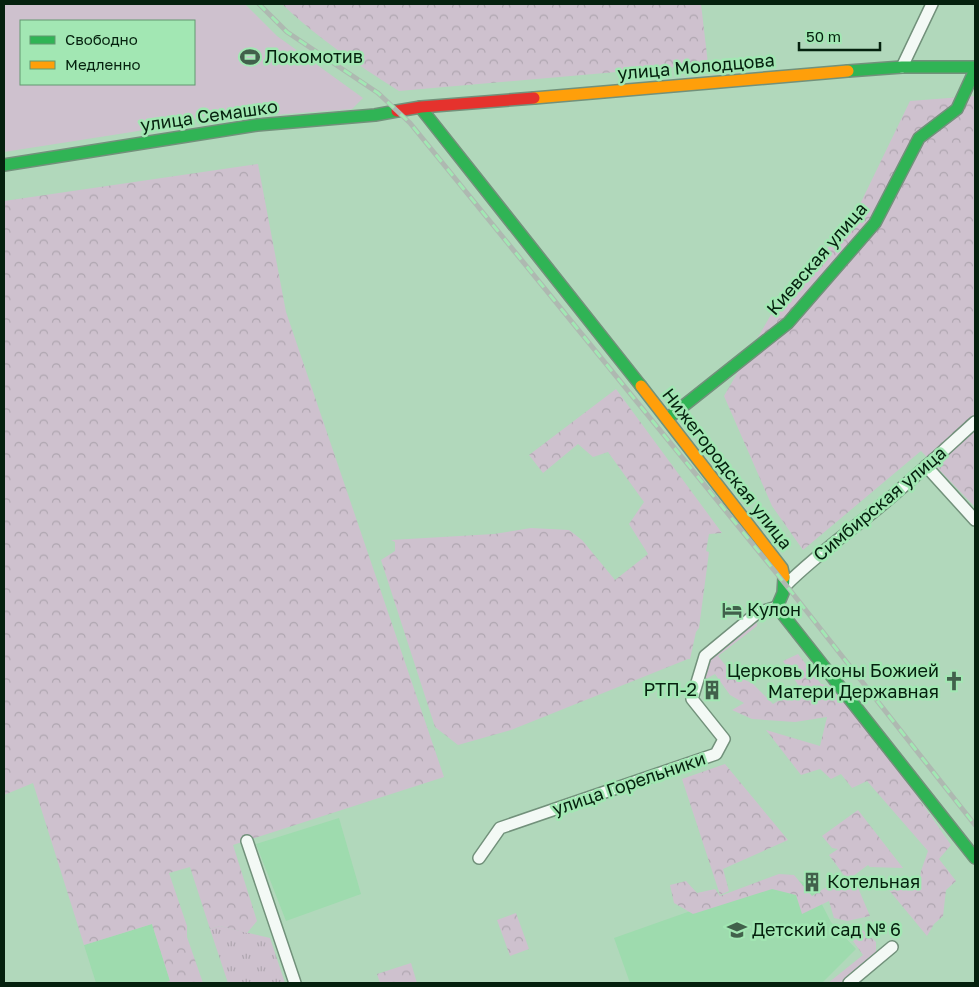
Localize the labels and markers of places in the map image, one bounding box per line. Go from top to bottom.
place label: Локомотив [265,45,363,67]
sports icon: Локомотив [239,46,261,68]
place label: Кулон [747,598,801,620]
hotel icon: Кулон [721,599,743,621]
place label: Церковь Иконы Божией Матери Державная [727,659,939,702]
church icon: Церковь Иконы Божией Матери Державная [943,670,965,692]
place label: РТП-2 [643,678,697,700]
building icon: РТП-2 [701,679,723,701]
place label: Котельная [827,870,920,892]
building icon: Котельная [801,871,823,893]
place label: Детский сад № 6 [752,918,901,940]
school or university icon: Детский сад № 6 [726,919,748,941]

